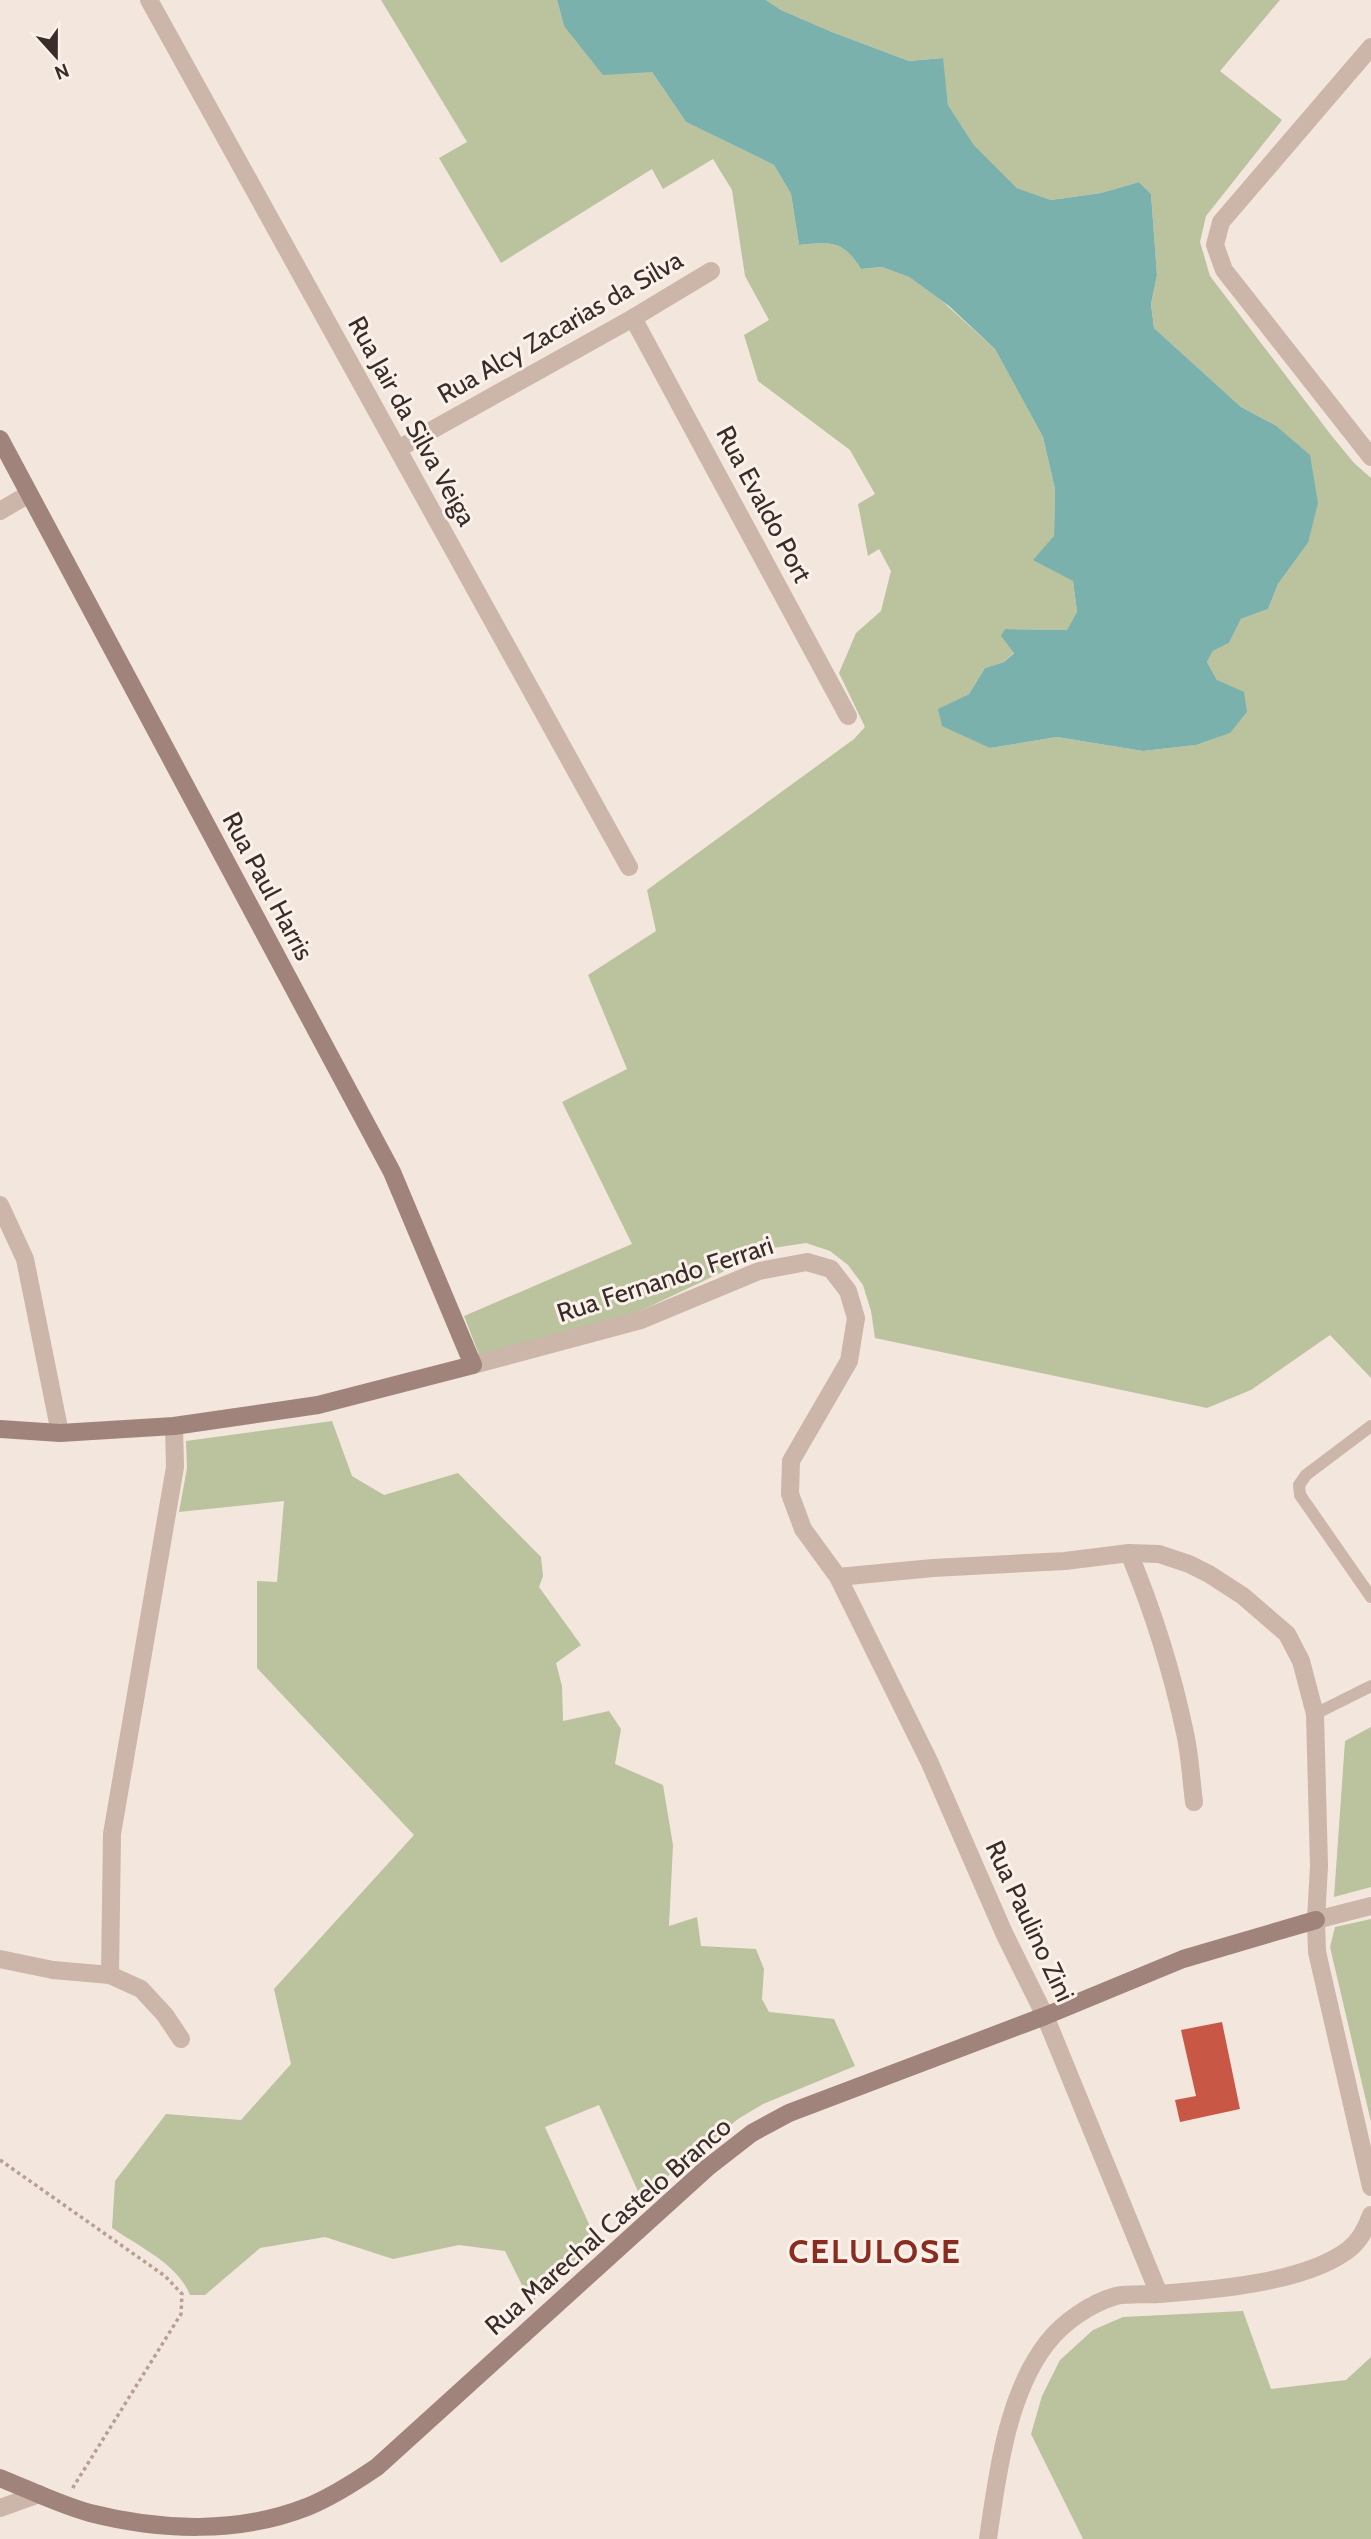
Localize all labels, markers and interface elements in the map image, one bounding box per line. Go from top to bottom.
north arrow [21,21,91,91]
text: N [52,58,72,85]
street label: Rua Alcy Zacarias da Silva [432,243,689,410]
street label: Rua Jair da Silva Veiga [341,311,483,532]
street label: Rua Evaldo Port [709,420,819,588]
street label: Rua Paul Harris [216,806,321,966]
street label: Rua Fernando Ferrari [553,1229,777,1329]
street label: Rua Paulino Zini [979,1835,1081,2007]
street label: Rua Marechal Castelo Branco [478,2110,738,2342]
district label: CELULOSE [788,2231,962,2271]

